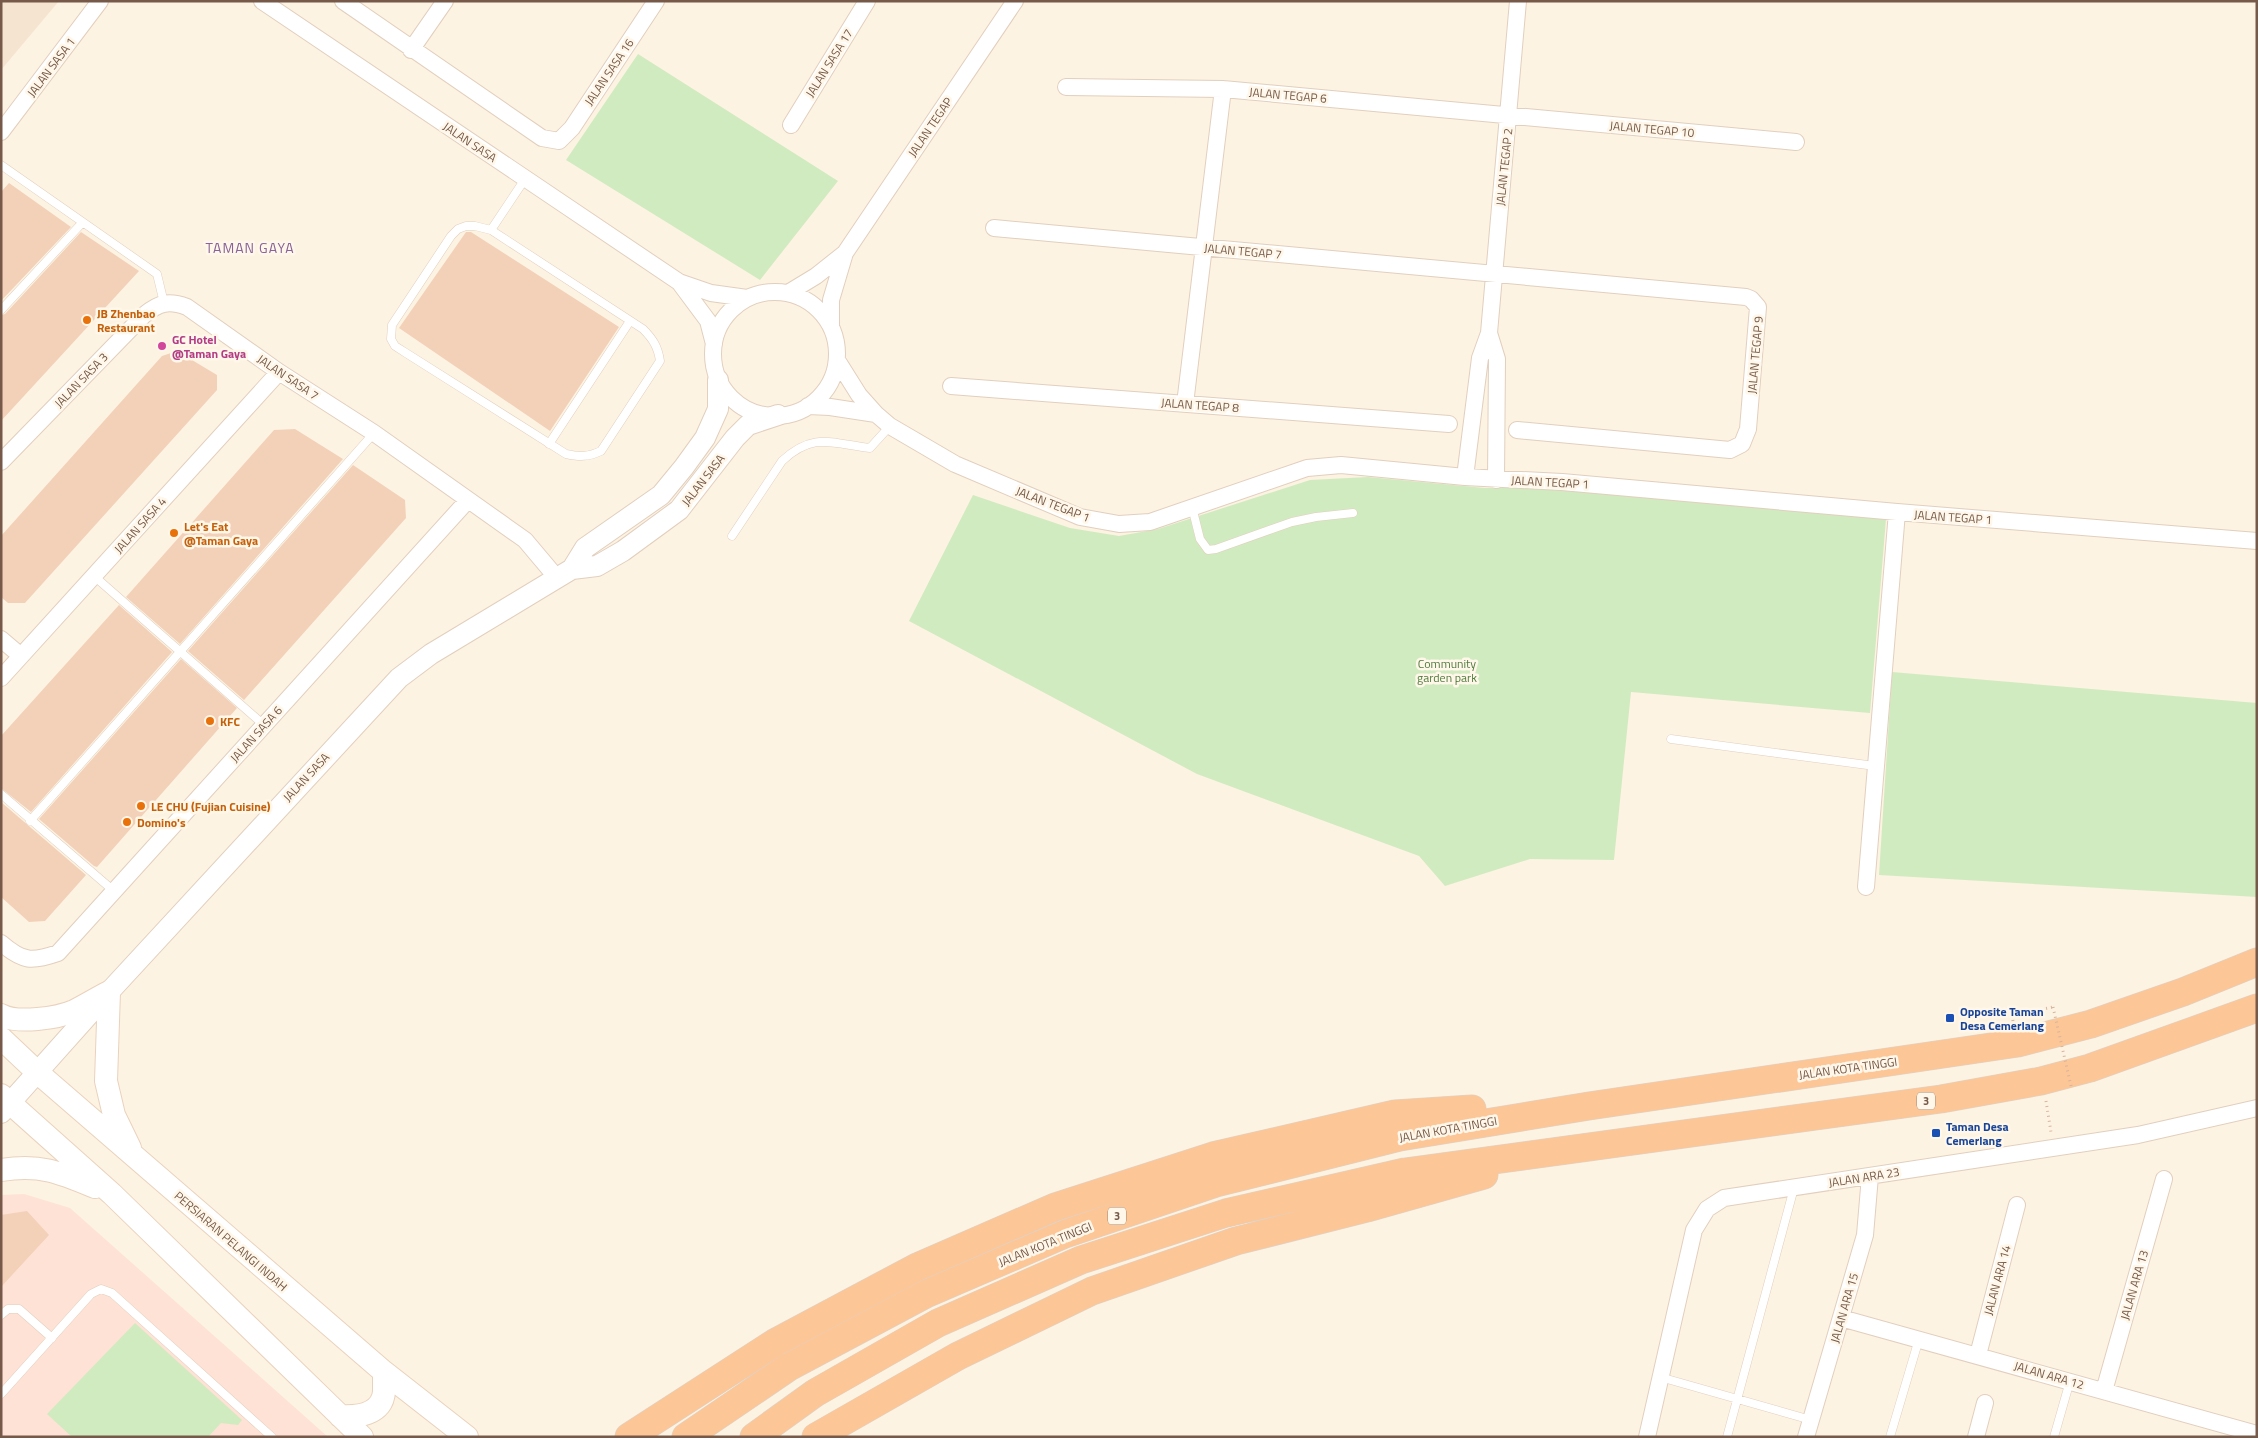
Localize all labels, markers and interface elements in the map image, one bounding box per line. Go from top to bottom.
street label: JALAN SASA 17 [800,25,858,101]
street label: JALAN SASA 1 [22,33,80,101]
street label: JALAN SASA 16 [579,34,639,109]
street label: JALAN TEGAP 6 [1248,82,1328,108]
street label: JALAN TEGAP [903,93,957,161]
street label: JALAN TEGAP 10 [1609,116,1695,142]
street label: JALAN SASA [439,117,501,167]
street label: JALAN TEGAP 2 [1490,127,1518,207]
district label: TAMAN GAYA [205,237,295,258]
street label: JALAN TEGAP 7 [1203,238,1283,264]
place label: JB Zhenbao Restaurant [97,304,155,337]
marker: JB Zhenbao Restaurant [81,314,93,326]
street label: JALAN TEGAP 9 [1742,315,1768,395]
place label: GC Hotel @Taman Gaya [172,330,246,363]
marker: GC Hotel @Taman Gaya [156,340,168,352]
street label: JALAN SASA 3 [50,348,112,412]
street label: JALAN SASA 7 [253,349,323,405]
street label: JALAN TEGAP 8 [1160,393,1240,417]
street label: JALAN SASA [677,450,729,510]
street label: JALAN TEGAP 1 [1510,470,1590,494]
street label: JALAN TEGAP 1 [1013,481,1093,527]
street label: JALAN SASA 4 [109,492,171,558]
street label: JALAN TEGAP 1 [1913,505,1993,529]
place label: Let's Eat @Taman Gaya [184,517,258,550]
marker: Let's Eat @Taman Gaya [168,527,180,539]
park label: Community garden park [1417,654,1477,687]
street label: JALAN SASA 6 [225,701,287,767]
place label: KFC [220,712,240,731]
marker: KFC [204,715,216,727]
street label: JALAN SASA [278,748,334,806]
place label: LE CHU (Fujian Cuisine) [151,797,271,816]
marker: LE CHU (Fujian Cuisine) [135,800,147,812]
place label: Domino's [137,813,186,832]
marker: Domino's [121,816,133,828]
place label: Opposite Taman Desa Cemerlang [1960,1002,2044,1035]
marker: Opposite Taman Desa Cemerlang [1944,1012,1956,1024]
street label: JALAN KOTA TINGGI [1798,1052,1898,1084]
road number: 3 [1917,1092,1935,1110]
street label: JALAN KOTA TINGGI [1397,1111,1499,1147]
place label: Taman Desa Cemerlang [1946,1117,2009,1150]
marker: Taman Desa Cemerlang [1930,1127,1942,1139]
street label: JALAN ARA 23 [1827,1162,1901,1192]
street label: PERSIARAN PELANGI INDAH [170,1186,292,1296]
road number: 3 [1108,1208,1126,1224]
street label: JALAN KOTA TINGGI [995,1217,1095,1271]
street label: JALAN ARA 14 [1979,1243,2016,1317]
street label: JALAN ARA 13 [2115,1248,2153,1322]
street label: JALAN ARA 15 [1825,1271,1863,1345]
street label: JALAN ARA 12 [2012,1356,2086,1394]

